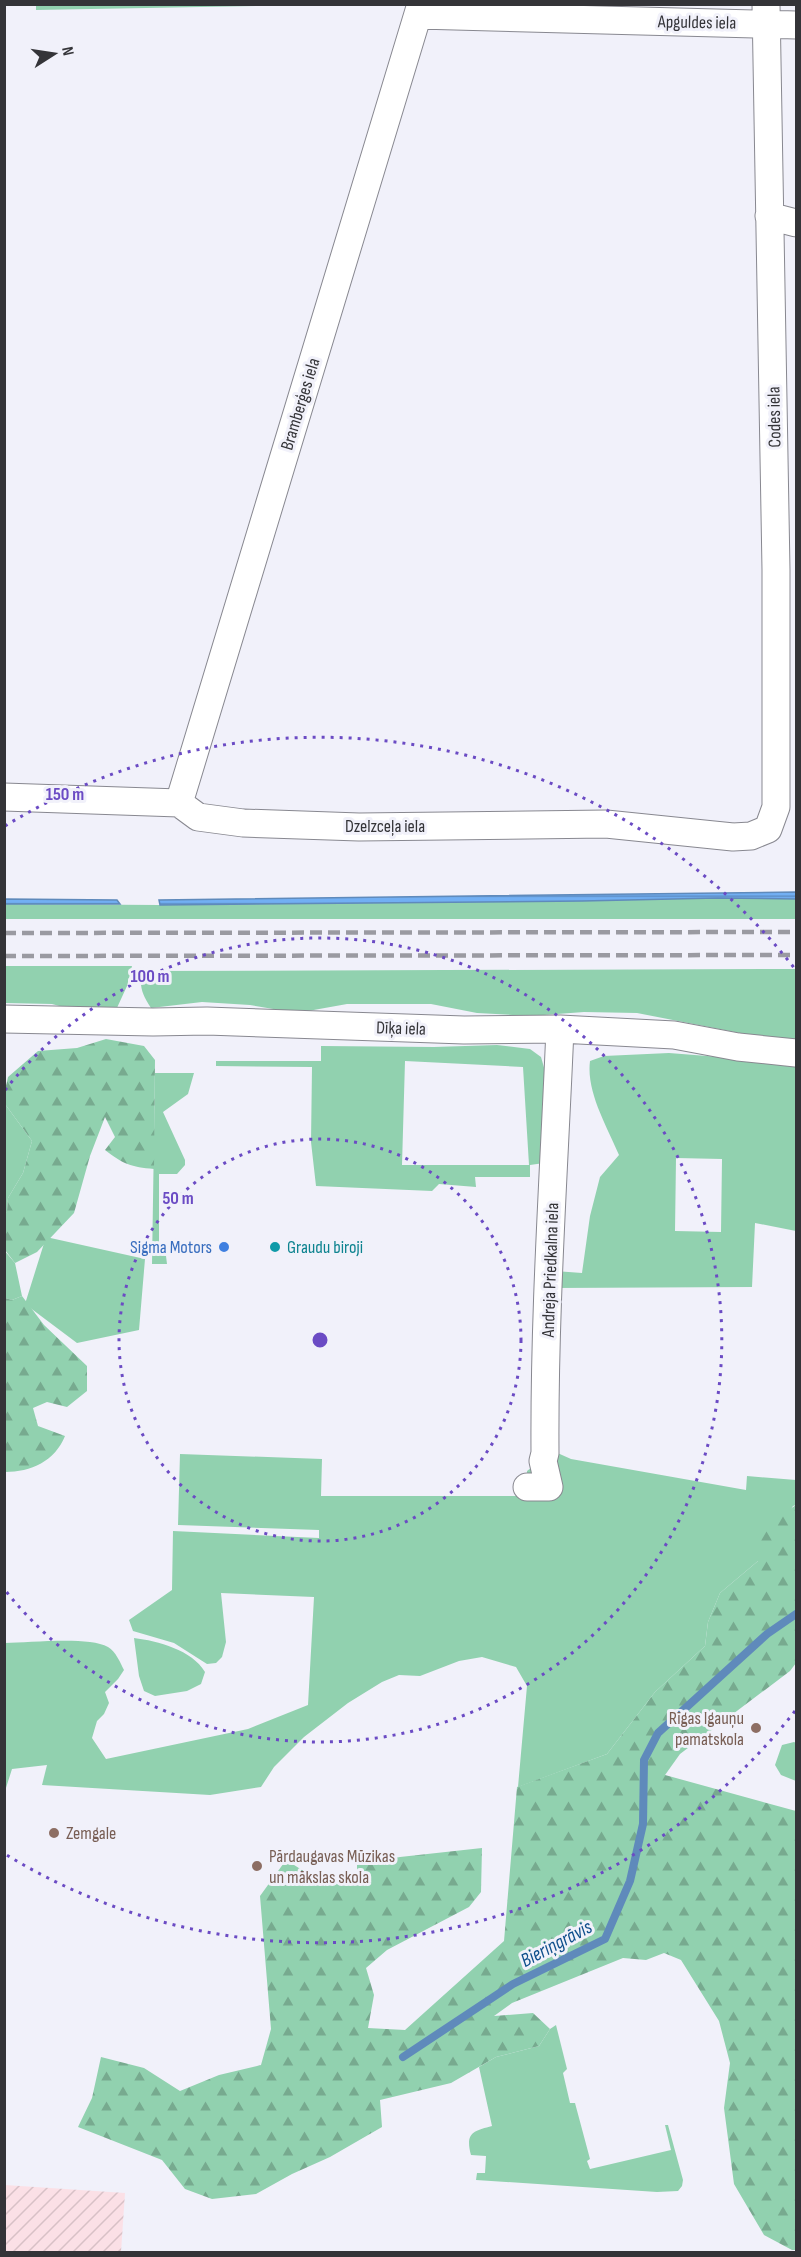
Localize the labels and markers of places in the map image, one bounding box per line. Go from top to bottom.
place label: Sigma Motors [130,1237,212,1258]
place label: Graudu biroji [287,1237,363,1258]
marker: Sigma Motors [217,1240,231,1254]
marker: Graudu biroji [268,1240,282,1254]
centre of rings [310,1330,330,1350]
place label: Rīgas Igauņu pamatskola [669,1708,744,1750]
marker: Rīgas Igauņu pamatskola [749,1721,763,1735]
place label: Zemgale [66,1823,116,1844]
marker: Zemgale [47,1826,61,1840]
place label: Pārdaugavas Mūzikas un mākslas skola [269,1846,395,1888]
marker: Pārdaugavas Mūzikas un mākslas skola [250,1859,264,1873]

